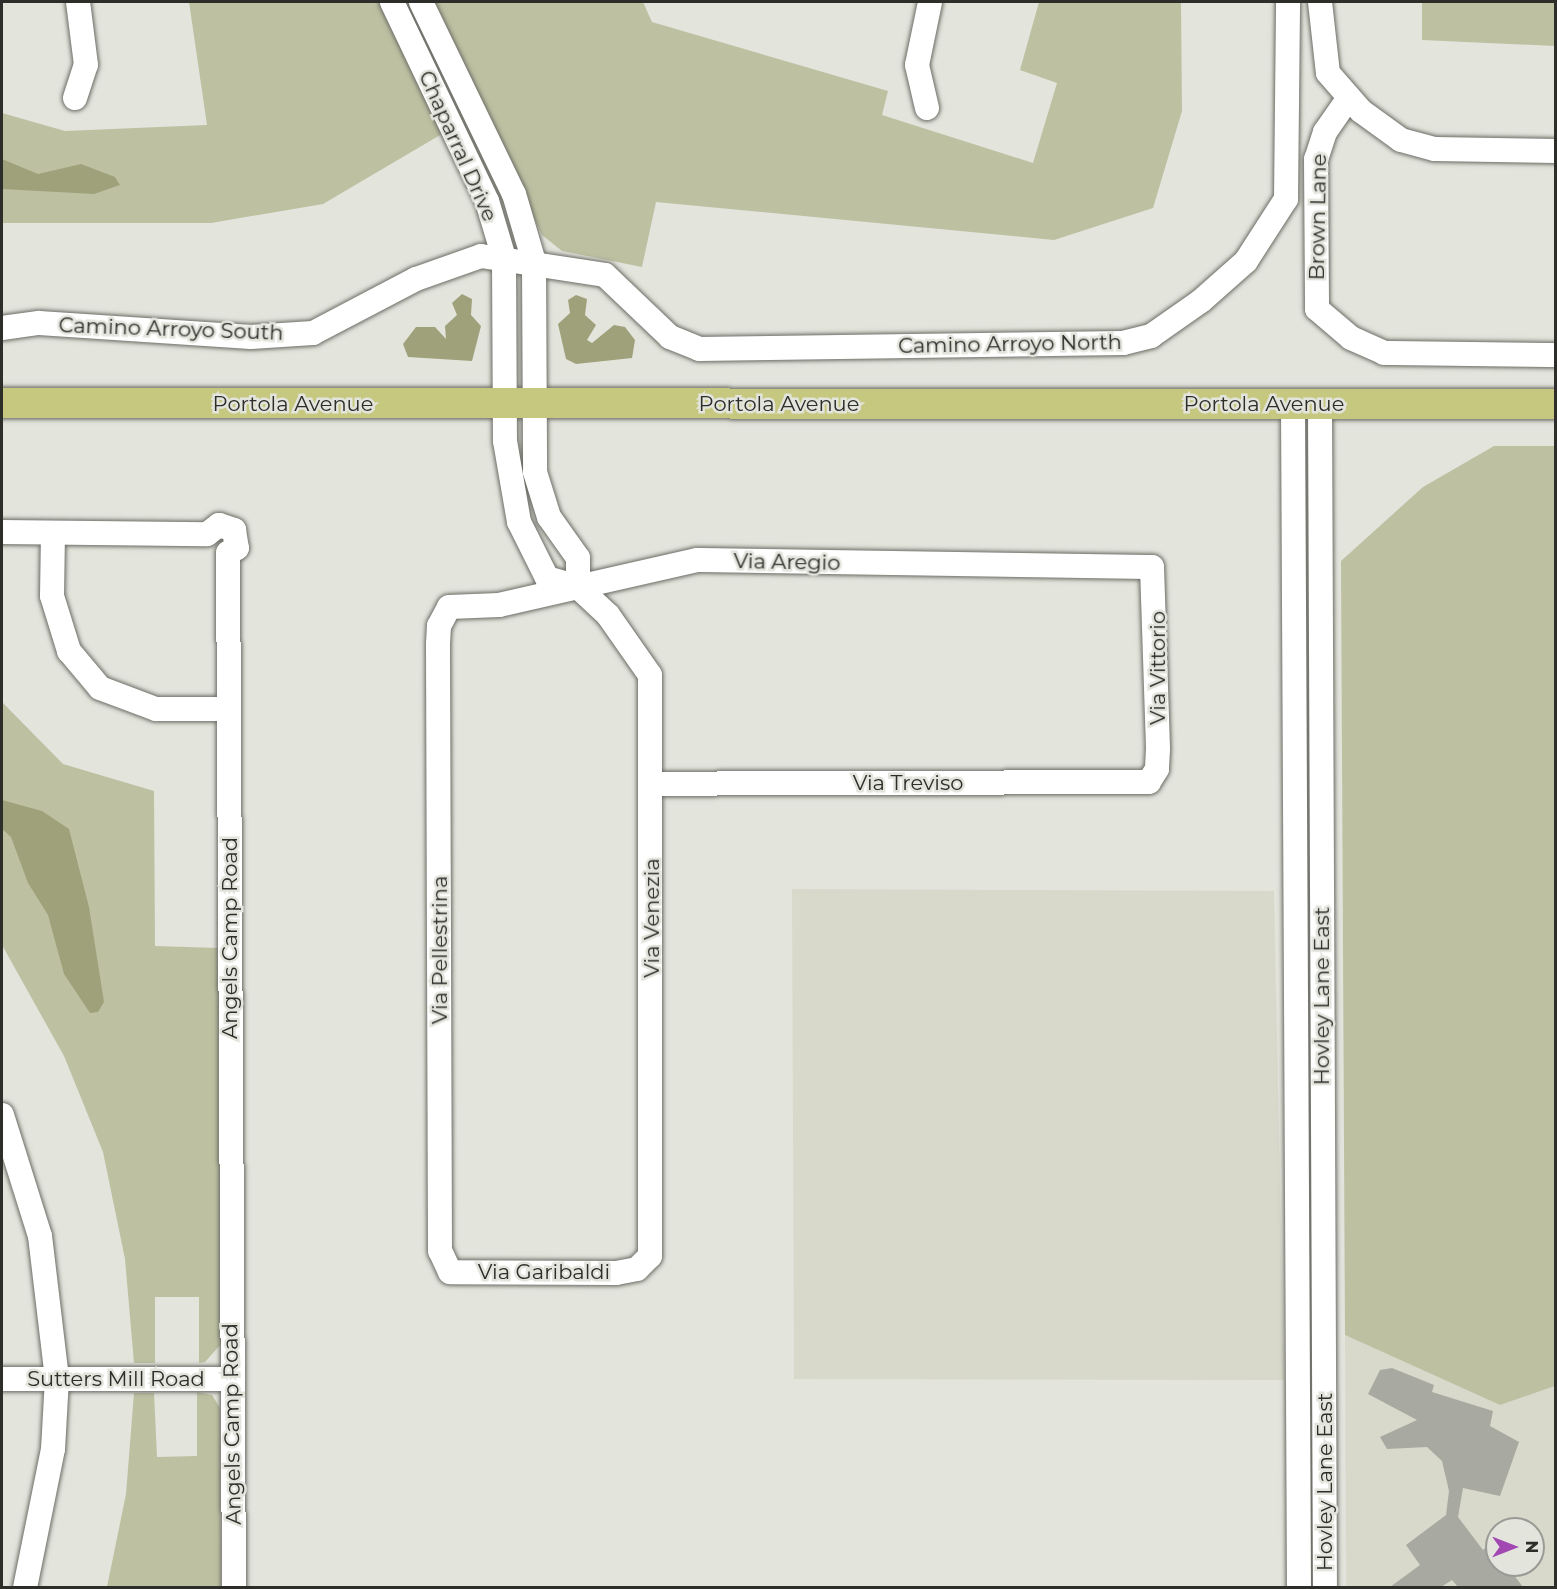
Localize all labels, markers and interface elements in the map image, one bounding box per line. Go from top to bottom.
street label: Chaparral Drive [413,67,503,225]
street label: Brown Lane [1304,153,1332,281]
street label: Camino Arroyo South [58,312,284,346]
street label: Camino Arroyo North [898,329,1122,359]
street label: Portola Avenue [213,391,373,417]
street label: Portola Avenue [699,391,859,417]
street label: Portola Avenue [1184,391,1344,417]
street label: Via Aregio [733,548,841,576]
street label: Via Vittorio [1145,611,1171,725]
street label: Via Treviso [853,770,963,796]
street label: Angels Camp Road [217,837,243,1039]
street label: Via Venezia [639,858,665,978]
street label: Via Pellestrina [427,876,453,1024]
street label: Hovley Lane East [1309,907,1335,1085]
street label: Via Garibaldi [478,1259,610,1285]
street label: Angels Camp Road [218,1323,246,1525]
street label: Sutters Mill Road [27,1366,205,1392]
street label: Hovley Lane East [1312,1393,1338,1571]
north arrow [1485,1517,1545,1577]
text: N [1522,1541,1541,1553]

